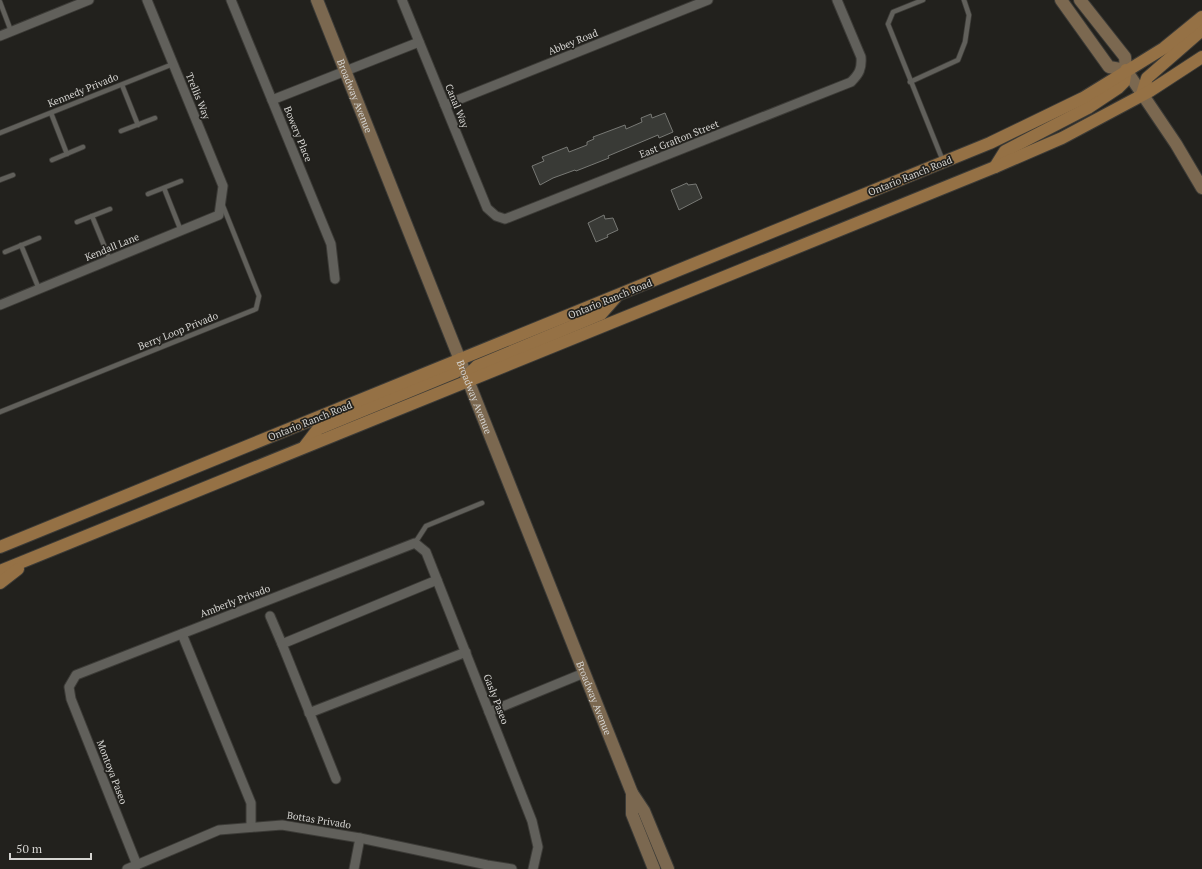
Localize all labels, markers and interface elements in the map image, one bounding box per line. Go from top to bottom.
street label: Abbey Road [546,26,600,58]
street label: Broadway Avenue [334,57,376,135]
street label: Kennedy Privado [46,70,121,110]
street label: Trellis Way [183,71,214,122]
street label: Canal Way [442,82,472,131]
street label: Bowery Place [281,104,315,164]
street label: East Grafton Street [637,117,721,161]
street label: Ontario Ranch Road [866,153,954,199]
street label: Kendall Lane [83,230,141,264]
street label: Ontario Ranch Road [566,276,654,322]
street label: Berry Loop Privado [136,309,220,353]
street label: Broadway Avenue [454,358,495,436]
street label: Ontario Ranch Road [266,398,354,444]
street label: Amberly Privado [198,581,272,620]
street label: Broadway Avenue [574,659,615,737]
street label: Gasly Paseo [480,672,512,726]
street label: Montoya Paseo [94,738,130,806]
street label: Bottas Privado [286,809,352,832]
scale bar [10,835,91,861]
text: 50 m [16,841,43,856]

